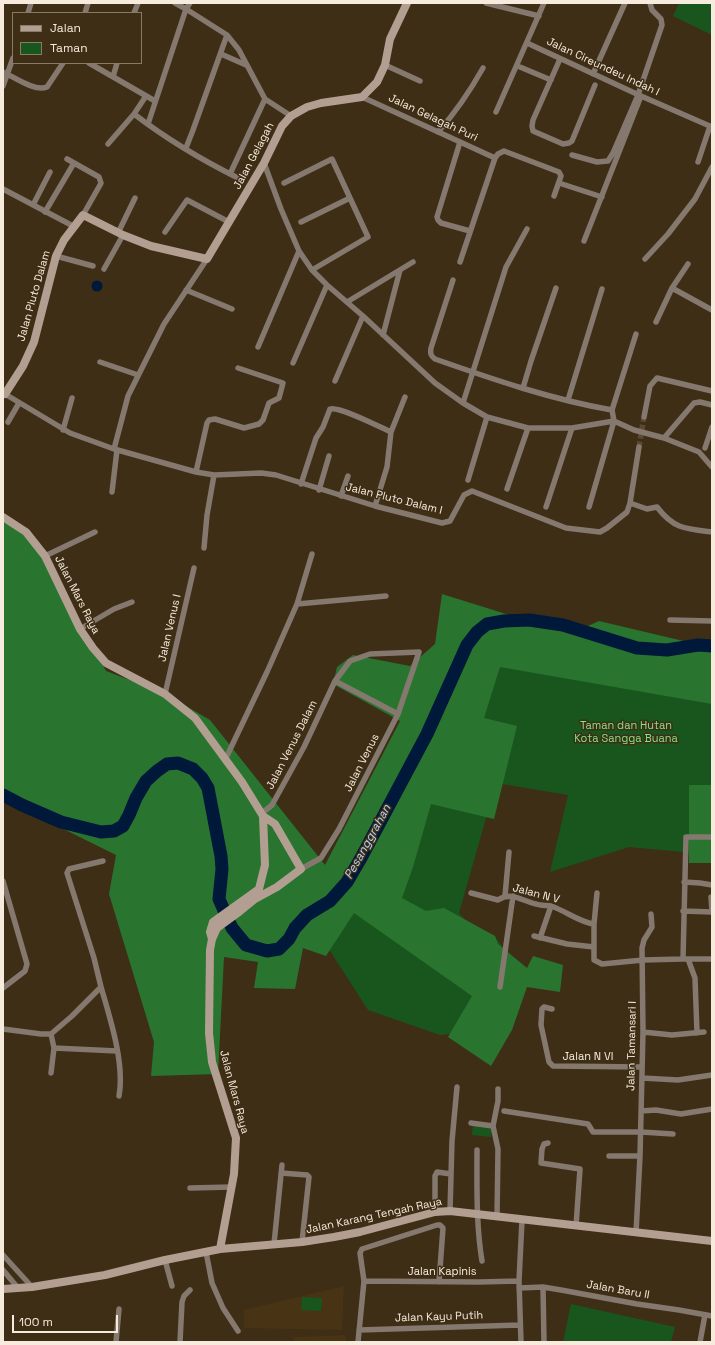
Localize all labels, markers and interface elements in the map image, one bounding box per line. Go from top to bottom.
legend [12,12,142,64]
text: Jalan [50,20,81,36]
street label: Jalan Cireundeu Indah I [544,35,662,99]
text: Taman [50,40,87,56]
street label: Jalan Gelagah Puri [386,92,480,144]
street label: Jalan Gelagah [231,120,277,192]
street label: Jalan Pluto Dalam [15,249,53,343]
street label: Jalan Pluto Dalam I [344,481,444,517]
street label: Jalan Mars Raya [52,554,102,636]
street label: Jalan Venus I [156,593,184,663]
street label: Jalan Venus Dalam [264,698,320,792]
park label: Taman dan Hutan Kota Sangga Buana [574,719,678,745]
street label: Jalan Venus [342,732,382,794]
water label: Pesanggrahan [342,802,394,882]
street label: Jalan N V [511,881,561,907]
street label: Jalan Tamansari I [625,1001,639,1091]
street label: Jalan Mars Raya [217,1049,251,1135]
street label: Jalan N VI [563,1050,613,1064]
street label: Jalan Karang Tengah Raya [305,1195,443,1237]
street label: Jalan Kapinis [407,1265,477,1279]
street label: Jalan Baru II [585,1278,651,1302]
scale bar [14,1307,120,1333]
street label: Jalan Kayu Putih [395,1309,483,1325]
text: 100 m [19,1314,53,1330]

